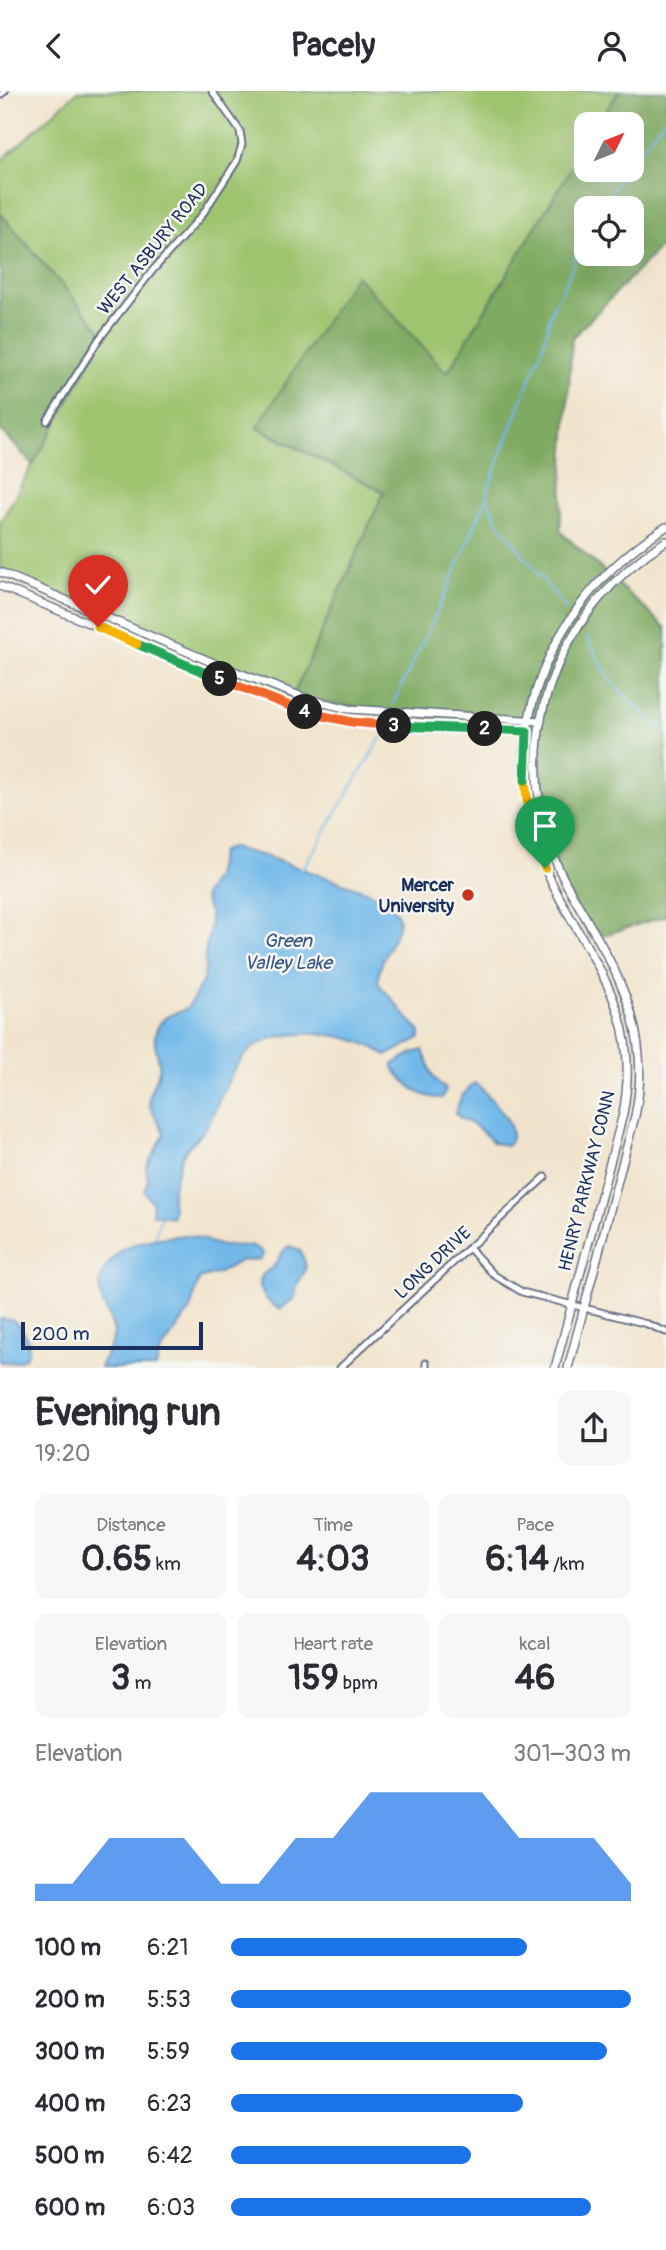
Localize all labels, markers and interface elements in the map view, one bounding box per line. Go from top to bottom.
text: Pacely [291,26,375,66]
icon: back [35,27,73,65]
icon: person [593,27,631,65]
north arrow [574,112,644,182]
map controls [574,112,644,266]
street label: WEST ASBURY ROAD [93,178,213,320]
button: locate [574,196,644,266]
pin [68,555,128,627]
icon: check [79,566,117,604]
pin: 5 [202,661,238,697]
text: 5 [214,666,225,690]
pin: 4 [288,695,322,729]
text: 4 [299,699,310,723]
pin: 3 [376,709,412,743]
pin: 2 [468,711,503,747]
text: 3 [388,713,399,737]
text: 2 [479,716,490,740]
pin [515,796,575,868]
icon: arrive [526,807,564,845]
place label: Mercer University [379,874,455,918]
marker: Mercer University [460,887,476,903]
water label: Green Valley Lake [244,929,333,975]
street label: HENRY PARKWAY CONN [553,1088,621,1274]
street label: LONG DRIVE [390,1222,476,1304]
scale bar [21,1319,203,1351]
text: 200 m [32,1322,90,1346]
text: Evening run [35,1389,221,1437]
button: share [557,1391,631,1465]
text: 19:20 [35,1439,91,1468]
text: Distance [96,1513,166,1537]
text: Time [313,1513,353,1537]
text: Pace [516,1513,554,1537]
text: 0.65 [81,1537,152,1581]
text: 4:03 [296,1537,370,1581]
text: 6:14 [485,1537,549,1581]
text: km [152,1552,181,1576]
text: /km [549,1552,585,1576]
text: Elevation [95,1632,167,1656]
text: Heart rate [293,1632,373,1656]
text: kcal [520,1632,550,1656]
text: 3 [111,1656,130,1700]
text: 159 [288,1656,339,1700]
text: 46 [515,1656,555,1700]
text: m [130,1671,151,1695]
text: bpm [339,1671,378,1695]
text: Elevation [35,1739,123,1768]
text: 301–303 m [513,1739,631,1768]
text: 100 m [35,1933,101,1962]
text: 6:21 [147,1933,188,1962]
text: 200 m [35,1985,105,2014]
text: 5:53 [147,1985,191,2014]
text: 300 m [35,2037,105,2066]
text: 5:59 [147,2037,190,2066]
text: 400 m [35,2089,105,2118]
text: 6:23 [147,2089,192,2118]
text: 500 m [35,2141,104,2170]
text: 6:42 [147,2141,193,2170]
text: 600 m [35,2193,105,2222]
text: 6:03 [147,2193,195,2222]

